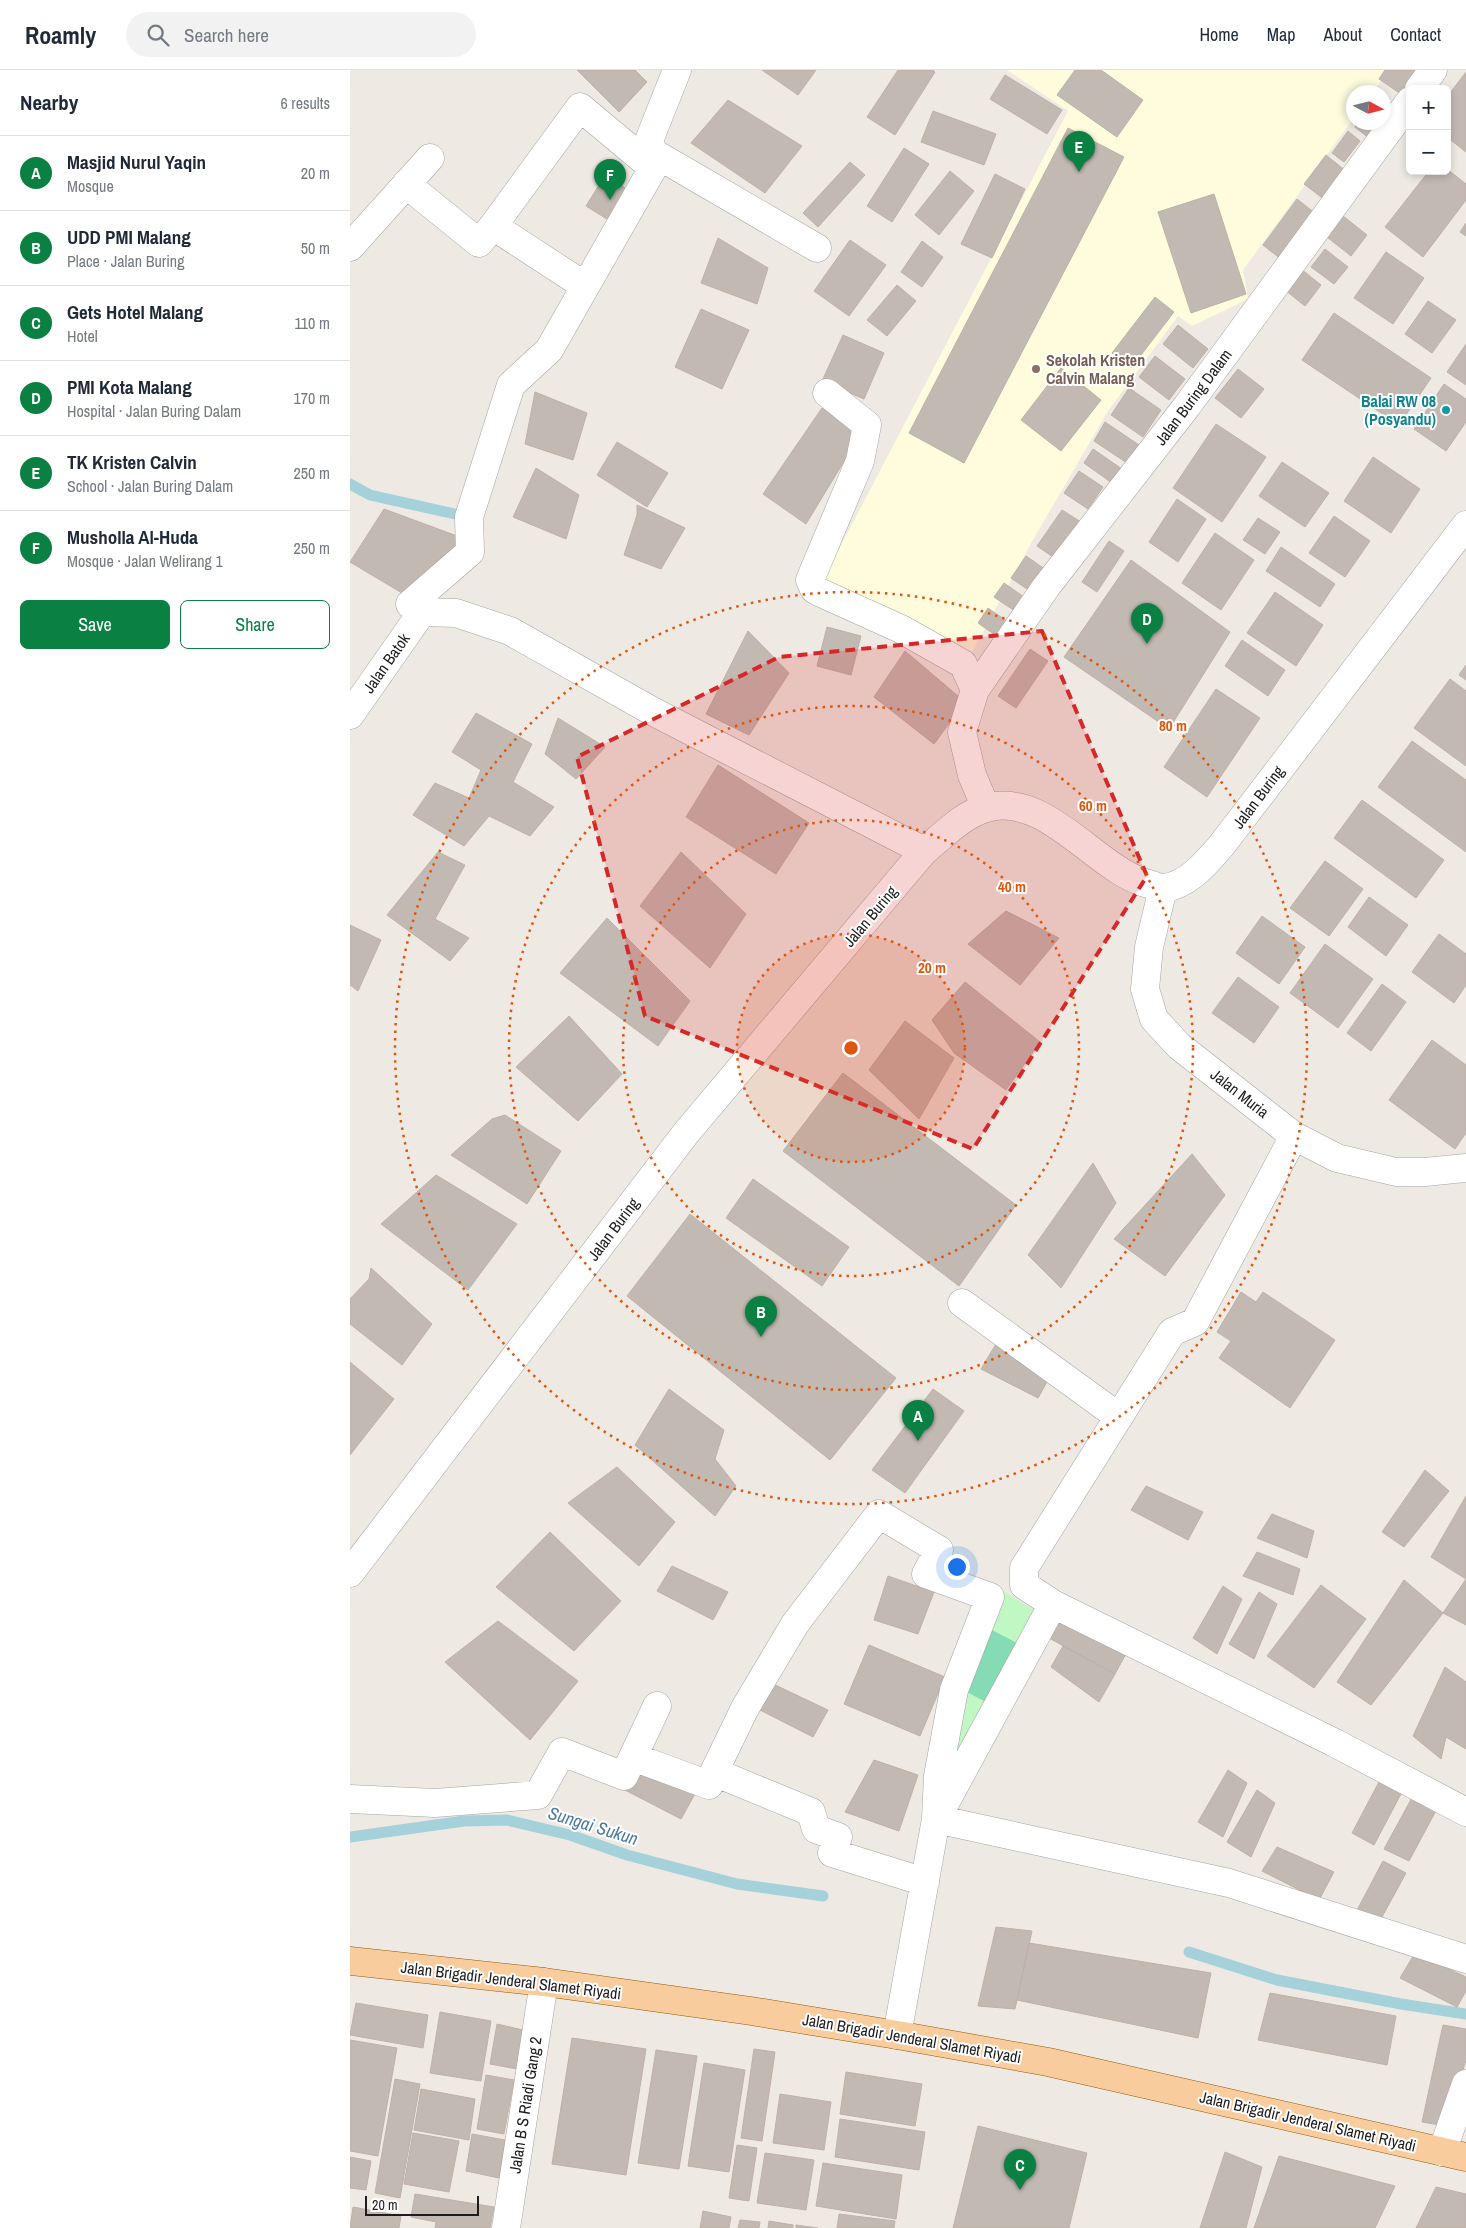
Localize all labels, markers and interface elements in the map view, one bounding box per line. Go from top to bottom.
search box [126,12,476,57]
text: Roamly [25,19,96,51]
icon: search [144,21,172,49]
text: Search here [184,22,269,48]
text: Home [1199,22,1239,47]
text: Map [1267,22,1296,47]
text: About [1324,22,1362,47]
text: Contact [1390,22,1441,47]
north arrow [1346,85,1391,130]
map controls [1406,85,1451,175]
button: + [1406,85,1451,130]
text: Nearby [20,88,78,117]
text: 6 results [280,92,330,114]
button: − [1406,130,1451,175]
pin: E [1063,131,1095,172]
text: Masjid Nurul Yaqin [67,149,206,175]
pin: F [594,159,626,200]
text: A [31,162,41,184]
text: 20 m [301,162,330,184]
text: Mosque [67,175,114,197]
text: UDD PMI Malang [67,224,191,250]
text: B [31,237,41,259]
text: 50 m [301,237,330,259]
text: Place · Jalan Buring [67,250,184,272]
text: Gets Hotel Malang [67,299,203,325]
text: C [31,312,41,334]
text: 110 m [294,312,330,334]
text: Hotel [67,325,98,347]
street label: Jalan Buring Dalam [1150,344,1236,450]
place label: Sekolah Kristen Calvin Malang [1046,349,1145,389]
marker: Sekolah Kristen Calvin Malang [1030,363,1042,375]
text: PMI Kota Malang [67,374,192,400]
text: D [31,387,41,409]
text: 170 m [294,387,330,409]
place label: Balai RW 08 (Posyandu) [1361,390,1436,430]
text: Hospital · Jalan Buring Dalam [67,400,241,422]
marker: Balai RW 08 (Posyandu) [1440,404,1452,416]
text: TK Kristen Calvin [67,449,197,475]
text: E [32,462,40,484]
text: 250 m [294,462,330,484]
text: School · Jalan Buring Dalam [67,475,233,497]
text: Musholla Al-Huda [67,524,198,550]
text: F [32,537,40,559]
text: 250 m [294,537,330,559]
text: Mosque · Jalan Welirang 1 [67,550,223,572]
button: Save [20,600,170,649]
button: Share [180,600,330,649]
pin: D [1131,603,1163,644]
street label: Jalan Batok [357,628,415,697]
text: 80 m [1159,715,1187,736]
street label: Jalan Buring [1227,760,1289,833]
text: 60 m [1079,795,1107,816]
text: 40 m [998,876,1026,897]
street label: Jalan Buring [838,880,903,951]
text: 20 m [918,957,946,978]
centre of rings [842,1039,860,1057]
street label: Jalan Muria [1206,1063,1274,1123]
street label: Jalan Buring [582,1192,644,1265]
pin: B [745,1296,777,1337]
pin: A [902,1400,934,1441]
your location [944,1554,970,1580]
water label: Sungai Sukun [545,1800,641,1851]
street label: Jalan Brigadir Jenderal Slamet Riyadi [400,1956,622,2004]
street label: Jalan Brigadir Jenderal Slamet Riyadi [801,2008,1023,2068]
street label: Jalan B S Riadi Gang 2 [503,2035,547,2175]
street label: Jalan Brigadir Jenderal Slamet Riyadi [1198,2085,1418,2157]
pin: C [1004,2149,1036,2190]
scale bar [365,2193,479,2216]
text: 20 m [372,2196,398,2214]

